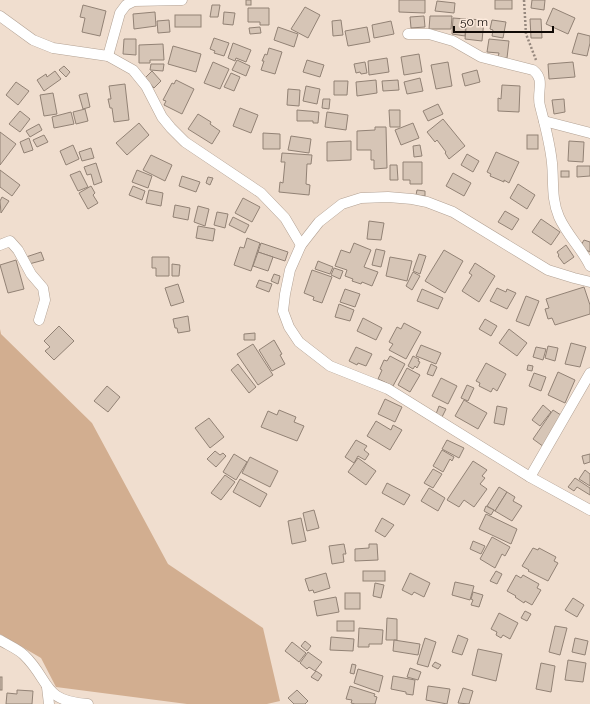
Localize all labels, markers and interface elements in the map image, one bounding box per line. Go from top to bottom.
scale bar [454,8,553,34]
text: 50 m [460,15,488,29]

